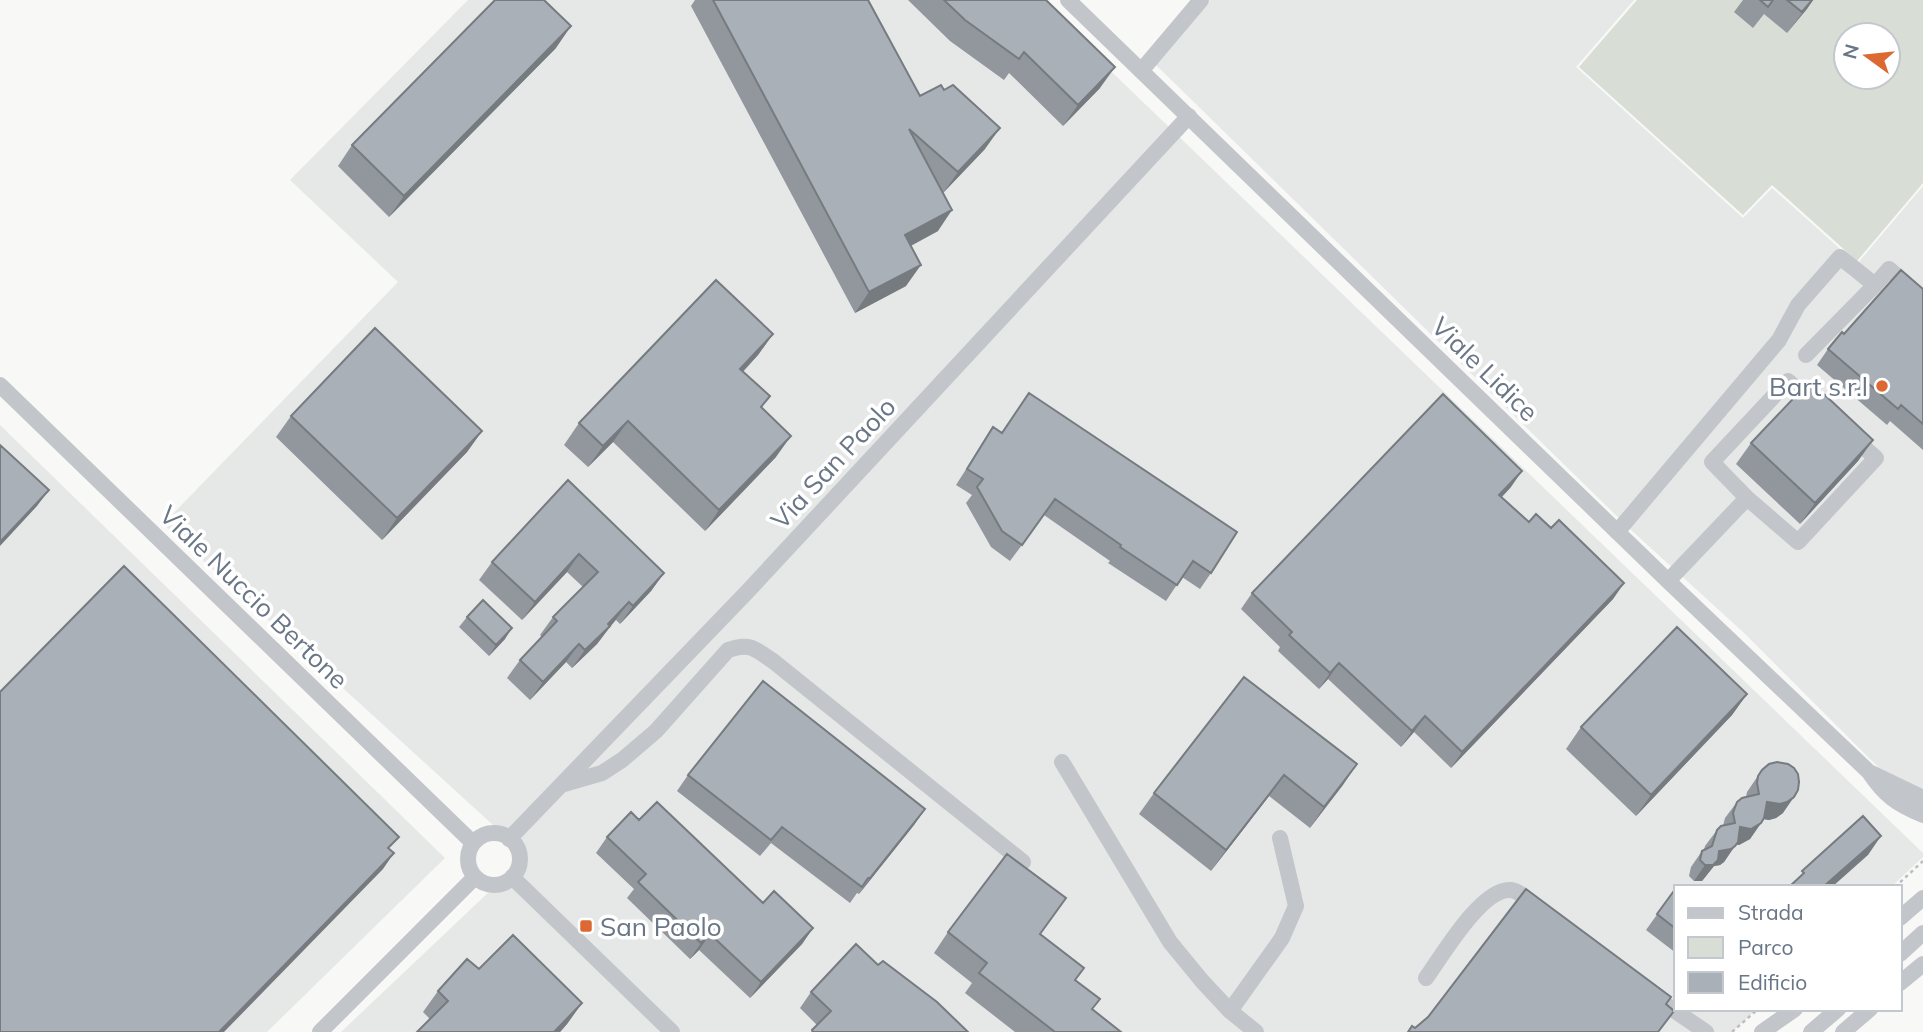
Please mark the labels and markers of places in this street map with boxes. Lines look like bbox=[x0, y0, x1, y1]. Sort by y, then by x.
place label: Bart s.r.l bbox=[1769, 370, 1868, 403]
marker: Bart s.r.l bbox=[1874, 378, 1890, 394]
place label: San Paolo bbox=[600, 910, 722, 943]
marker: San Paolo bbox=[578, 918, 594, 934]

